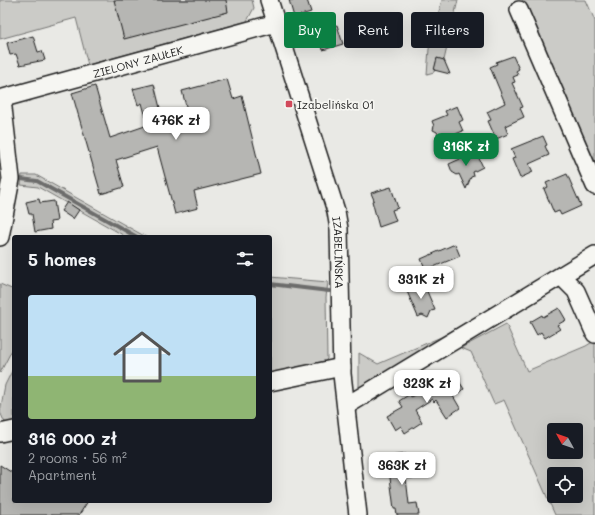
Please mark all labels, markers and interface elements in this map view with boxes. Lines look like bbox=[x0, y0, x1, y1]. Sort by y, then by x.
chip: Buy bbox=[284, 12, 336, 48]
chip: Rent bbox=[344, 12, 403, 48]
chip: Filters bbox=[411, 12, 484, 48]
street label: ZIELONY ZAUŁEK bbox=[91, 41, 185, 81]
place label: Izabelińska 01 bbox=[297, 97, 374, 112]
marker: Izabelińska 01 bbox=[284, 99, 294, 109]
pin: 476K zł bbox=[139, 107, 213, 141]
text: 476K zł bbox=[152, 111, 200, 128]
pin: 316K zł bbox=[429, 133, 503, 167]
text: 316K zł bbox=[443, 137, 489, 154]
street label: IZABELIŃSKA bbox=[330, 215, 348, 289]
text: 5 homes bbox=[28, 248, 96, 270]
icon: filters bbox=[234, 248, 256, 270]
pin: 331K zł bbox=[384, 266, 458, 300]
text: 331K zł bbox=[398, 270, 444, 287]
icon: home bbox=[106, 321, 178, 393]
pin: 323K zł bbox=[390, 370, 464, 404]
text: 323K zł bbox=[403, 374, 451, 391]
north arrow bbox=[547, 423, 583, 459]
map controls bbox=[547, 423, 583, 503]
text: 316 000 zł bbox=[28, 427, 117, 449]
text: 2 rooms · 56 m² bbox=[28, 449, 127, 466]
pin: 363K zł bbox=[365, 452, 439, 486]
text: 363K zł bbox=[378, 456, 426, 473]
text: Apartment bbox=[28, 466, 97, 483]
button: locate bbox=[547, 467, 583, 503]

